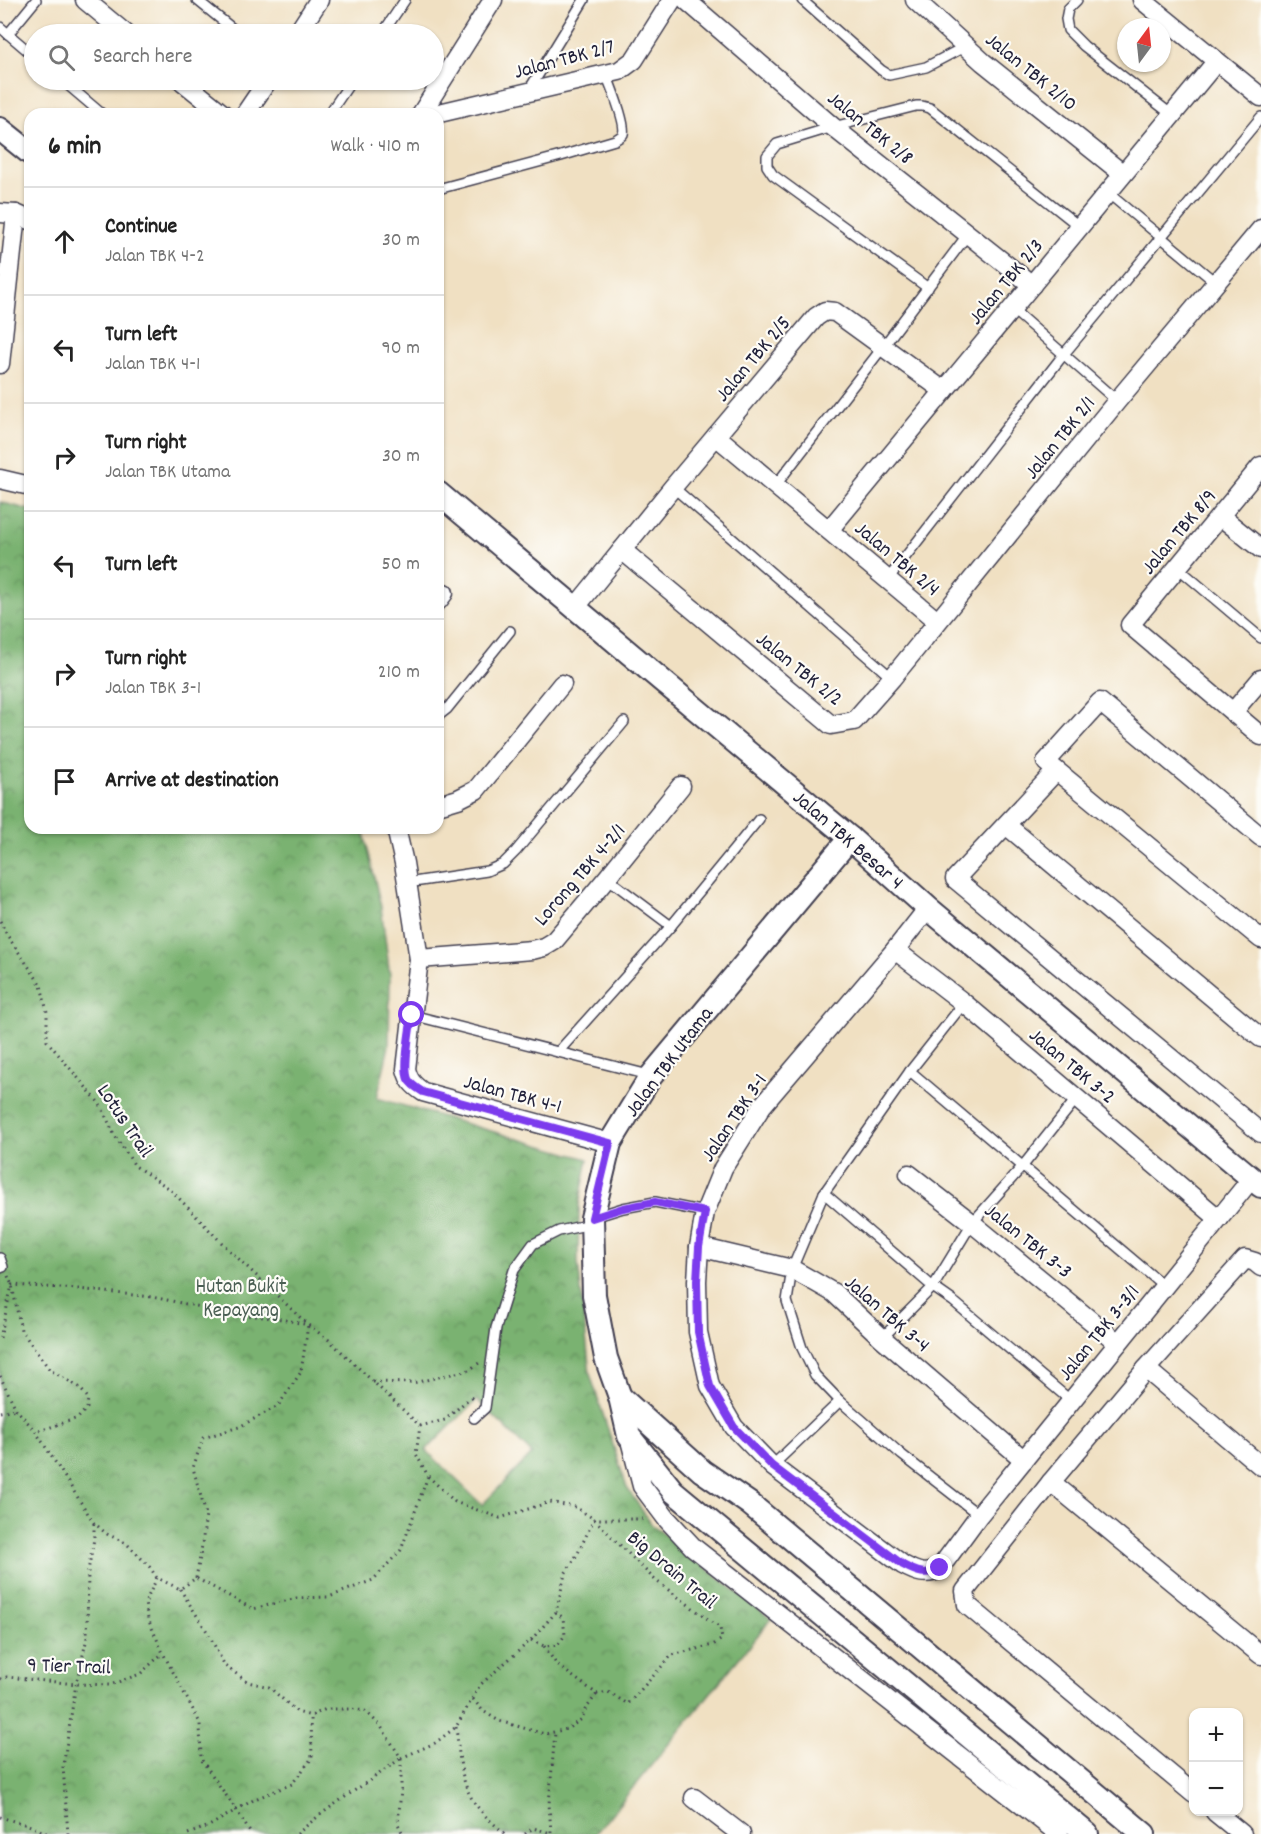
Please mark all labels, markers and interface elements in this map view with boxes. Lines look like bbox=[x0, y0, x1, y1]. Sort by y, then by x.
north arrow bbox=[1117, 18, 1171, 72]
search box bbox=[24, 24, 444, 90]
street label: Jalan TBK 2/10 bbox=[978, 27, 1083, 120]
street label: Jalan TBK 2/7 bbox=[511, 33, 618, 89]
icon: search bbox=[45, 41, 78, 74]
text: Search here bbox=[93, 42, 192, 73]
street label: Jalan TBK 2/8 bbox=[820, 85, 919, 173]
text: 6 min bbox=[48, 129, 101, 166]
text: Walk · 410 m bbox=[331, 133, 420, 161]
text: Continue bbox=[105, 212, 177, 243]
icon: ahead bbox=[48, 225, 81, 258]
text: 30 m bbox=[382, 227, 420, 255]
street label: Jalan TBK 2/3 bbox=[962, 233, 1052, 332]
text: Jalan TBK 4-2 bbox=[105, 243, 205, 271]
street label: Jalan TBK 2/5 bbox=[709, 310, 799, 410]
text: Turn left bbox=[105, 320, 177, 351]
icon: left bbox=[48, 333, 81, 366]
text: 90 m bbox=[382, 335, 420, 363]
text: Jalan TBK 4-1 bbox=[105, 351, 200, 379]
street label: Jalan TBK 2/1 bbox=[1018, 391, 1104, 487]
text: Turn right bbox=[105, 428, 187, 459]
icon: right bbox=[48, 441, 81, 474]
text: 30 m bbox=[382, 443, 420, 471]
text: Jalan TBK Utama bbox=[105, 459, 230, 487]
street label: Jalan TBK 8/9 bbox=[1135, 484, 1225, 582]
street label: Jalan TBK 2/4 bbox=[847, 516, 945, 605]
icon: left bbox=[48, 549, 81, 582]
text: Turn left bbox=[105, 550, 177, 581]
text: 50 m bbox=[382, 551, 420, 579]
street label: Jalan TBK 2/2 bbox=[748, 626, 848, 715]
text: Turn right bbox=[105, 644, 187, 675]
icon: right bbox=[48, 657, 81, 690]
text: 210 m bbox=[378, 659, 420, 687]
text: Jalan TBK 3-1 bbox=[105, 675, 201, 703]
icon: arrive bbox=[48, 765, 81, 798]
text: Arrive at destination bbox=[105, 766, 279, 797]
street label: Jalan TBK Besar 4 bbox=[785, 784, 909, 898]
street label: Lorong TBK 4-2/1 bbox=[528, 818, 634, 934]
street label: Jalan TBK Utama bbox=[619, 1000, 723, 1124]
route start bbox=[398, 1001, 424, 1027]
street label: Jalan TBK 3-2 bbox=[1021, 1022, 1121, 1113]
street label: Jalan TBK 4-1 bbox=[460, 1068, 565, 1123]
street label: Jalan TBK 3-1 bbox=[695, 1068, 776, 1169]
street label: Lotus Trail bbox=[88, 1079, 159, 1165]
street label: Jalan TBK 3-3 bbox=[977, 1197, 1078, 1287]
street label: Jalan TBK 3-4 bbox=[837, 1270, 935, 1361]
park label: Hutan Bukit Kepayang bbox=[195, 1273, 287, 1327]
street label: Jalan TBK 3-3/1 bbox=[1052, 1279, 1149, 1388]
street label: Big Drain Trail bbox=[619, 1525, 723, 1618]
route end bbox=[926, 1554, 952, 1580]
street label: 9 Tier Trail bbox=[27, 1652, 111, 1684]
map controls bbox=[1189, 1708, 1243, 1816]
button: + bbox=[1189, 1708, 1243, 1762]
button: − bbox=[1189, 1762, 1243, 1816]

